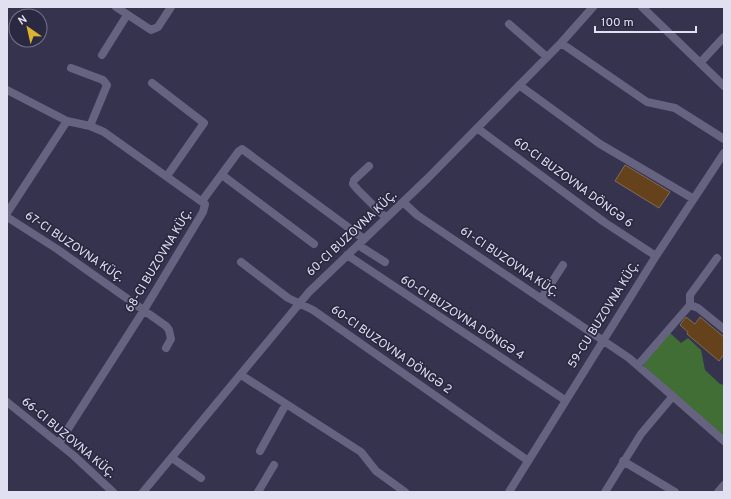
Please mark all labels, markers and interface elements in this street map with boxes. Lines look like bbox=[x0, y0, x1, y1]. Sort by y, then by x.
north arrow bbox=[8, 8, 48, 48]
scale bar bbox=[595, 8, 696, 34]
text: N bbox=[16, 13, 30, 29]
text: 100 m bbox=[601, 15, 634, 31]
street label: 60-CI BUZOVNA DÖNGƏ 6 bbox=[510, 134, 636, 232]
street label: 60-CI BUZOVNA KÜÇ. bbox=[303, 188, 401, 280]
street label: 68-CI BUZOVNA KÜÇ. bbox=[122, 206, 196, 316]
street label: 67-CI BUZOVNA KÜÇ. bbox=[21, 208, 127, 286]
street label: 61-CI BUZOVNA KÜÇ. bbox=[457, 223, 562, 301]
street label: 59-CU BUZOVNA KÜÇ. bbox=[565, 258, 644, 371]
street label: 60-CI BUZOVNA DÖNGƏ 4 bbox=[397, 272, 527, 364]
street label: 60-CI BUZOVNA DÖNGƏ 2 bbox=[327, 302, 455, 398]
street label: 66-CI BUZOVNA KÜÇ. bbox=[18, 394, 118, 482]

